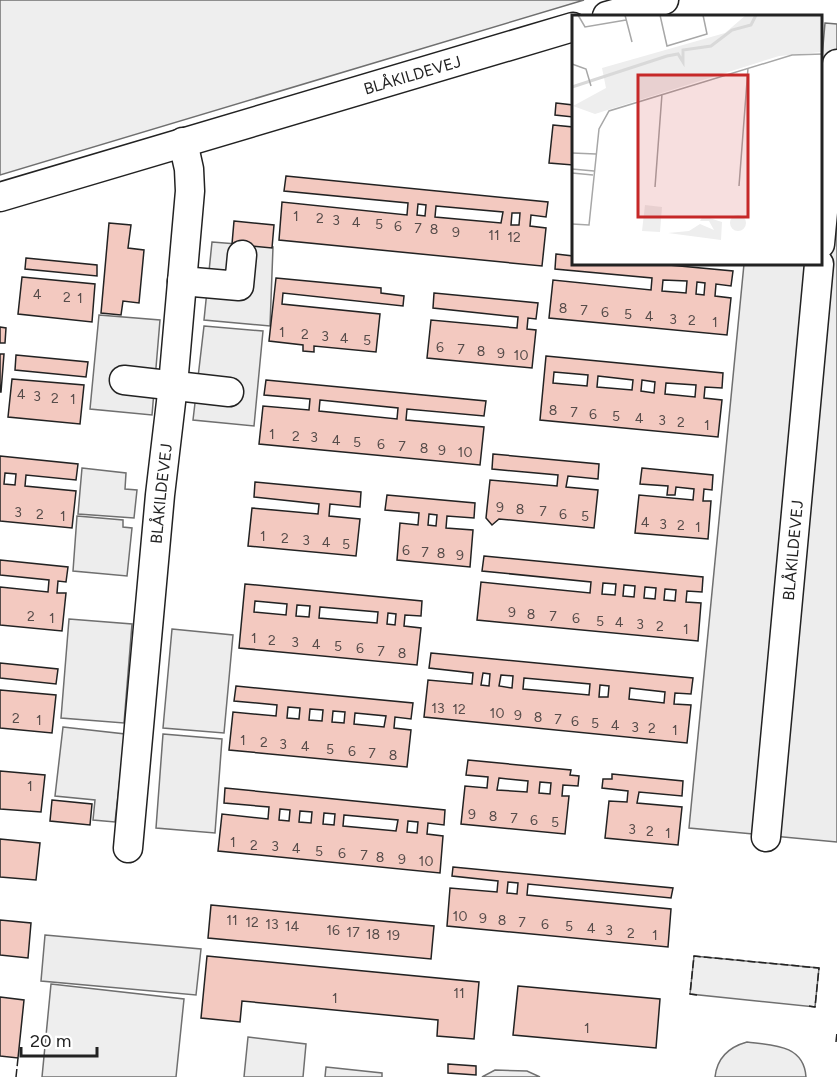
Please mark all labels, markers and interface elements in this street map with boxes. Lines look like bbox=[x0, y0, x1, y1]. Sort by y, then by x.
inset map bbox=[572, 15, 822, 266]
street label: BLÅKILDEVEJ bbox=[361, 51, 463, 98]
house number: 1 bbox=[293, 208, 299, 225]
house number: 2 bbox=[316, 210, 324, 227]
house number: 3 bbox=[332, 212, 340, 229]
house number: 4 bbox=[352, 214, 361, 231]
house number: 5 bbox=[375, 216, 383, 233]
house number: 6 bbox=[394, 218, 402, 235]
house number: 7 bbox=[414, 220, 422, 237]
house number: 8 bbox=[430, 221, 438, 238]
house number: 9 bbox=[452, 224, 460, 241]
house number: 11 bbox=[488, 227, 500, 244]
house number: 12 bbox=[507, 229, 521, 246]
house number: 4 bbox=[33, 286, 42, 303]
house number: 2 bbox=[63, 289, 71, 306]
house number: 1 bbox=[77, 290, 83, 307]
house number: 8 bbox=[559, 300, 567, 317]
house number: 7 bbox=[580, 302, 588, 319]
house number: 6 bbox=[601, 304, 609, 321]
house number: 5 bbox=[624, 306, 632, 323]
house number: 4 bbox=[645, 308, 654, 325]
house number: 3 bbox=[669, 311, 677, 328]
house number: 2 bbox=[688, 312, 696, 329]
house number: 1 bbox=[712, 314, 718, 331]
house number: 1 bbox=[279, 324, 285, 341]
house number: 2 bbox=[301, 326, 309, 343]
house number: 3 bbox=[321, 328, 329, 345]
house number: 4 bbox=[340, 330, 349, 347]
house number: 5 bbox=[363, 332, 371, 349]
house number: 6 bbox=[436, 339, 444, 356]
house number: 7 bbox=[457, 341, 465, 358]
house number: 8 bbox=[477, 343, 485, 360]
house number: 9 bbox=[497, 345, 505, 362]
house number: 10 bbox=[514, 347, 528, 364]
house number: 4 bbox=[17, 386, 26, 403]
house number: 3 bbox=[33, 388, 41, 405]
house number: 2 bbox=[51, 390, 59, 407]
house number: 1 bbox=[70, 391, 76, 408]
house number: 8 bbox=[549, 402, 557, 419]
house number: 7 bbox=[570, 404, 578, 421]
house number: 6 bbox=[589, 406, 597, 423]
house number: 5 bbox=[612, 408, 620, 425]
house number: 4 bbox=[635, 410, 644, 427]
house number: 3 bbox=[658, 412, 666, 429]
house number: 2 bbox=[677, 414, 685, 431]
house number: 1 bbox=[704, 417, 710, 434]
house number: 1 bbox=[269, 426, 275, 443]
house number: 2 bbox=[292, 428, 300, 445]
house number: 3 bbox=[310, 429, 318, 446]
house number: 4 bbox=[332, 432, 341, 449]
house number: 5 bbox=[353, 434, 361, 451]
house number: 6 bbox=[377, 436, 385, 453]
house number: 7 bbox=[398, 438, 406, 455]
house number: 8 bbox=[420, 440, 428, 457]
street label: BLÅKILDEVEJ bbox=[146, 442, 176, 544]
house number: 9 bbox=[438, 442, 446, 459]
house number: 10 bbox=[458, 444, 472, 461]
house number: 9 bbox=[496, 499, 504, 516]
street label: BLÅKILDEVEJ bbox=[778, 499, 807, 601]
house number: 8 bbox=[516, 501, 524, 518]
house number: 7 bbox=[539, 503, 547, 520]
house number: 3 bbox=[14, 504, 22, 521]
house number: 2 bbox=[36, 506, 44, 523]
house number: 6 bbox=[559, 506, 567, 523]
house number: 1 bbox=[60, 508, 66, 525]
house number: 5 bbox=[581, 508, 589, 525]
house number: 4 bbox=[641, 514, 650, 531]
house number: 3 bbox=[659, 516, 667, 533]
house number: 2 bbox=[677, 517, 685, 534]
house number: 1 bbox=[695, 519, 701, 536]
house number: 1 bbox=[260, 528, 266, 545]
house number: 2 bbox=[281, 530, 289, 547]
house number: 3 bbox=[302, 532, 310, 549]
house number: 4 bbox=[322, 534, 331, 551]
house number: 5 bbox=[342, 536, 350, 553]
house number: 6 bbox=[402, 542, 410, 559]
house number: 7 bbox=[421, 544, 429, 561]
house number: 8 bbox=[437, 545, 445, 562]
house number: 9 bbox=[456, 547, 464, 564]
house number: 9 bbox=[508, 604, 516, 621]
house number: 8 bbox=[527, 606, 535, 623]
house number: 2 bbox=[27, 608, 35, 625]
house number: 7 bbox=[549, 608, 557, 625]
house number: 1 bbox=[49, 610, 55, 627]
house number: 6 bbox=[572, 610, 580, 627]
house number: 5 bbox=[596, 613, 604, 630]
house number: 4 bbox=[615, 614, 624, 631]
house number: 3 bbox=[636, 616, 644, 633]
house number: 2 bbox=[656, 618, 664, 635]
house number: 1 bbox=[683, 621, 689, 638]
house number: 1 bbox=[251, 630, 257, 647]
house number: 2 bbox=[268, 632, 276, 649]
house number: 3 bbox=[291, 634, 299, 651]
house number: 4 bbox=[312, 636, 321, 653]
house number: 5 bbox=[334, 638, 342, 655]
house number: 6 bbox=[356, 640, 364, 657]
house number: 7 bbox=[377, 643, 385, 660]
house number: 8 bbox=[398, 645, 406, 662]
house number: 13 bbox=[431, 700, 445, 717]
house number: 12 bbox=[452, 701, 466, 718]
house number: 10 bbox=[490, 705, 504, 722]
house number: 9 bbox=[514, 707, 522, 724]
house number: 8 bbox=[534, 709, 542, 726]
house number: 2 bbox=[12, 710, 20, 727]
house number: 7 bbox=[554, 711, 562, 728]
house number: 1 bbox=[36, 712, 42, 729]
house number: 6 bbox=[571, 713, 579, 730]
house number: 5 bbox=[591, 715, 599, 732]
house number: 4 bbox=[611, 717, 620, 734]
house number: 3 bbox=[631, 719, 639, 736]
house number: 2 bbox=[648, 720, 656, 737]
house number: 1 bbox=[672, 722, 678, 739]
house number: 1 bbox=[240, 732, 246, 749]
house number: 2 bbox=[260, 734, 268, 751]
house number: 3 bbox=[279, 736, 287, 753]
house number: 4 bbox=[301, 738, 310, 755]
house number: 5 bbox=[326, 741, 334, 758]
house number: 6 bbox=[348, 743, 356, 760]
house number: 7 bbox=[368, 745, 376, 762]
house number: 8 bbox=[389, 747, 397, 764]
house number: 1 bbox=[27, 778, 33, 795]
house number: 9 bbox=[468, 806, 476, 823]
house number: 8 bbox=[489, 808, 497, 825]
house number: 7 bbox=[510, 810, 518, 827]
house number: 6 bbox=[530, 812, 538, 829]
house number: 5 bbox=[551, 814, 559, 831]
house number: 3 bbox=[628, 821, 636, 838]
house number: 2 bbox=[646, 823, 654, 840]
house number: 1 bbox=[665, 825, 671, 842]
house number: 1 bbox=[230, 834, 236, 851]
house number: 2 bbox=[250, 837, 258, 854]
house number: 3 bbox=[271, 838, 279, 855]
house number: 4 bbox=[292, 840, 301, 857]
house number: 5 bbox=[315, 843, 323, 860]
house number: 6 bbox=[338, 845, 346, 862]
house number: 7 bbox=[360, 847, 368, 864]
house number: 8 bbox=[376, 849, 384, 866]
house number: 9 bbox=[398, 851, 406, 868]
house number: 10 bbox=[419, 853, 433, 870]
house number: 10 bbox=[453, 908, 467, 925]
house number: 9 bbox=[479, 910, 487, 927]
house number: 11 bbox=[226, 912, 238, 929]
house number: 8 bbox=[498, 912, 506, 929]
house number: 12 bbox=[245, 914, 259, 931]
house number: 7 bbox=[518, 914, 526, 931]
house number: 13 bbox=[265, 916, 279, 933]
house number: 6 bbox=[541, 916, 549, 933]
house number: 14 bbox=[285, 918, 300, 935]
house number: 5 bbox=[565, 918, 573, 935]
house number: 4 bbox=[587, 920, 596, 937]
house number: 16 bbox=[326, 922, 340, 939]
house number: 3 bbox=[605, 922, 613, 939]
house number: 17 bbox=[346, 924, 360, 941]
house number: 2 bbox=[627, 925, 635, 942]
house number: 18 bbox=[366, 926, 380, 943]
house number: 19 bbox=[386, 927, 400, 944]
house number: 1 bbox=[652, 927, 658, 944]
house number: 11 bbox=[453, 985, 465, 1002]
house number: 1 bbox=[332, 990, 338, 1007]
scale bar bbox=[21, 1020, 98, 1058]
house number: 1 bbox=[584, 1020, 590, 1037]
text: 20 m bbox=[30, 1030, 71, 1052]

